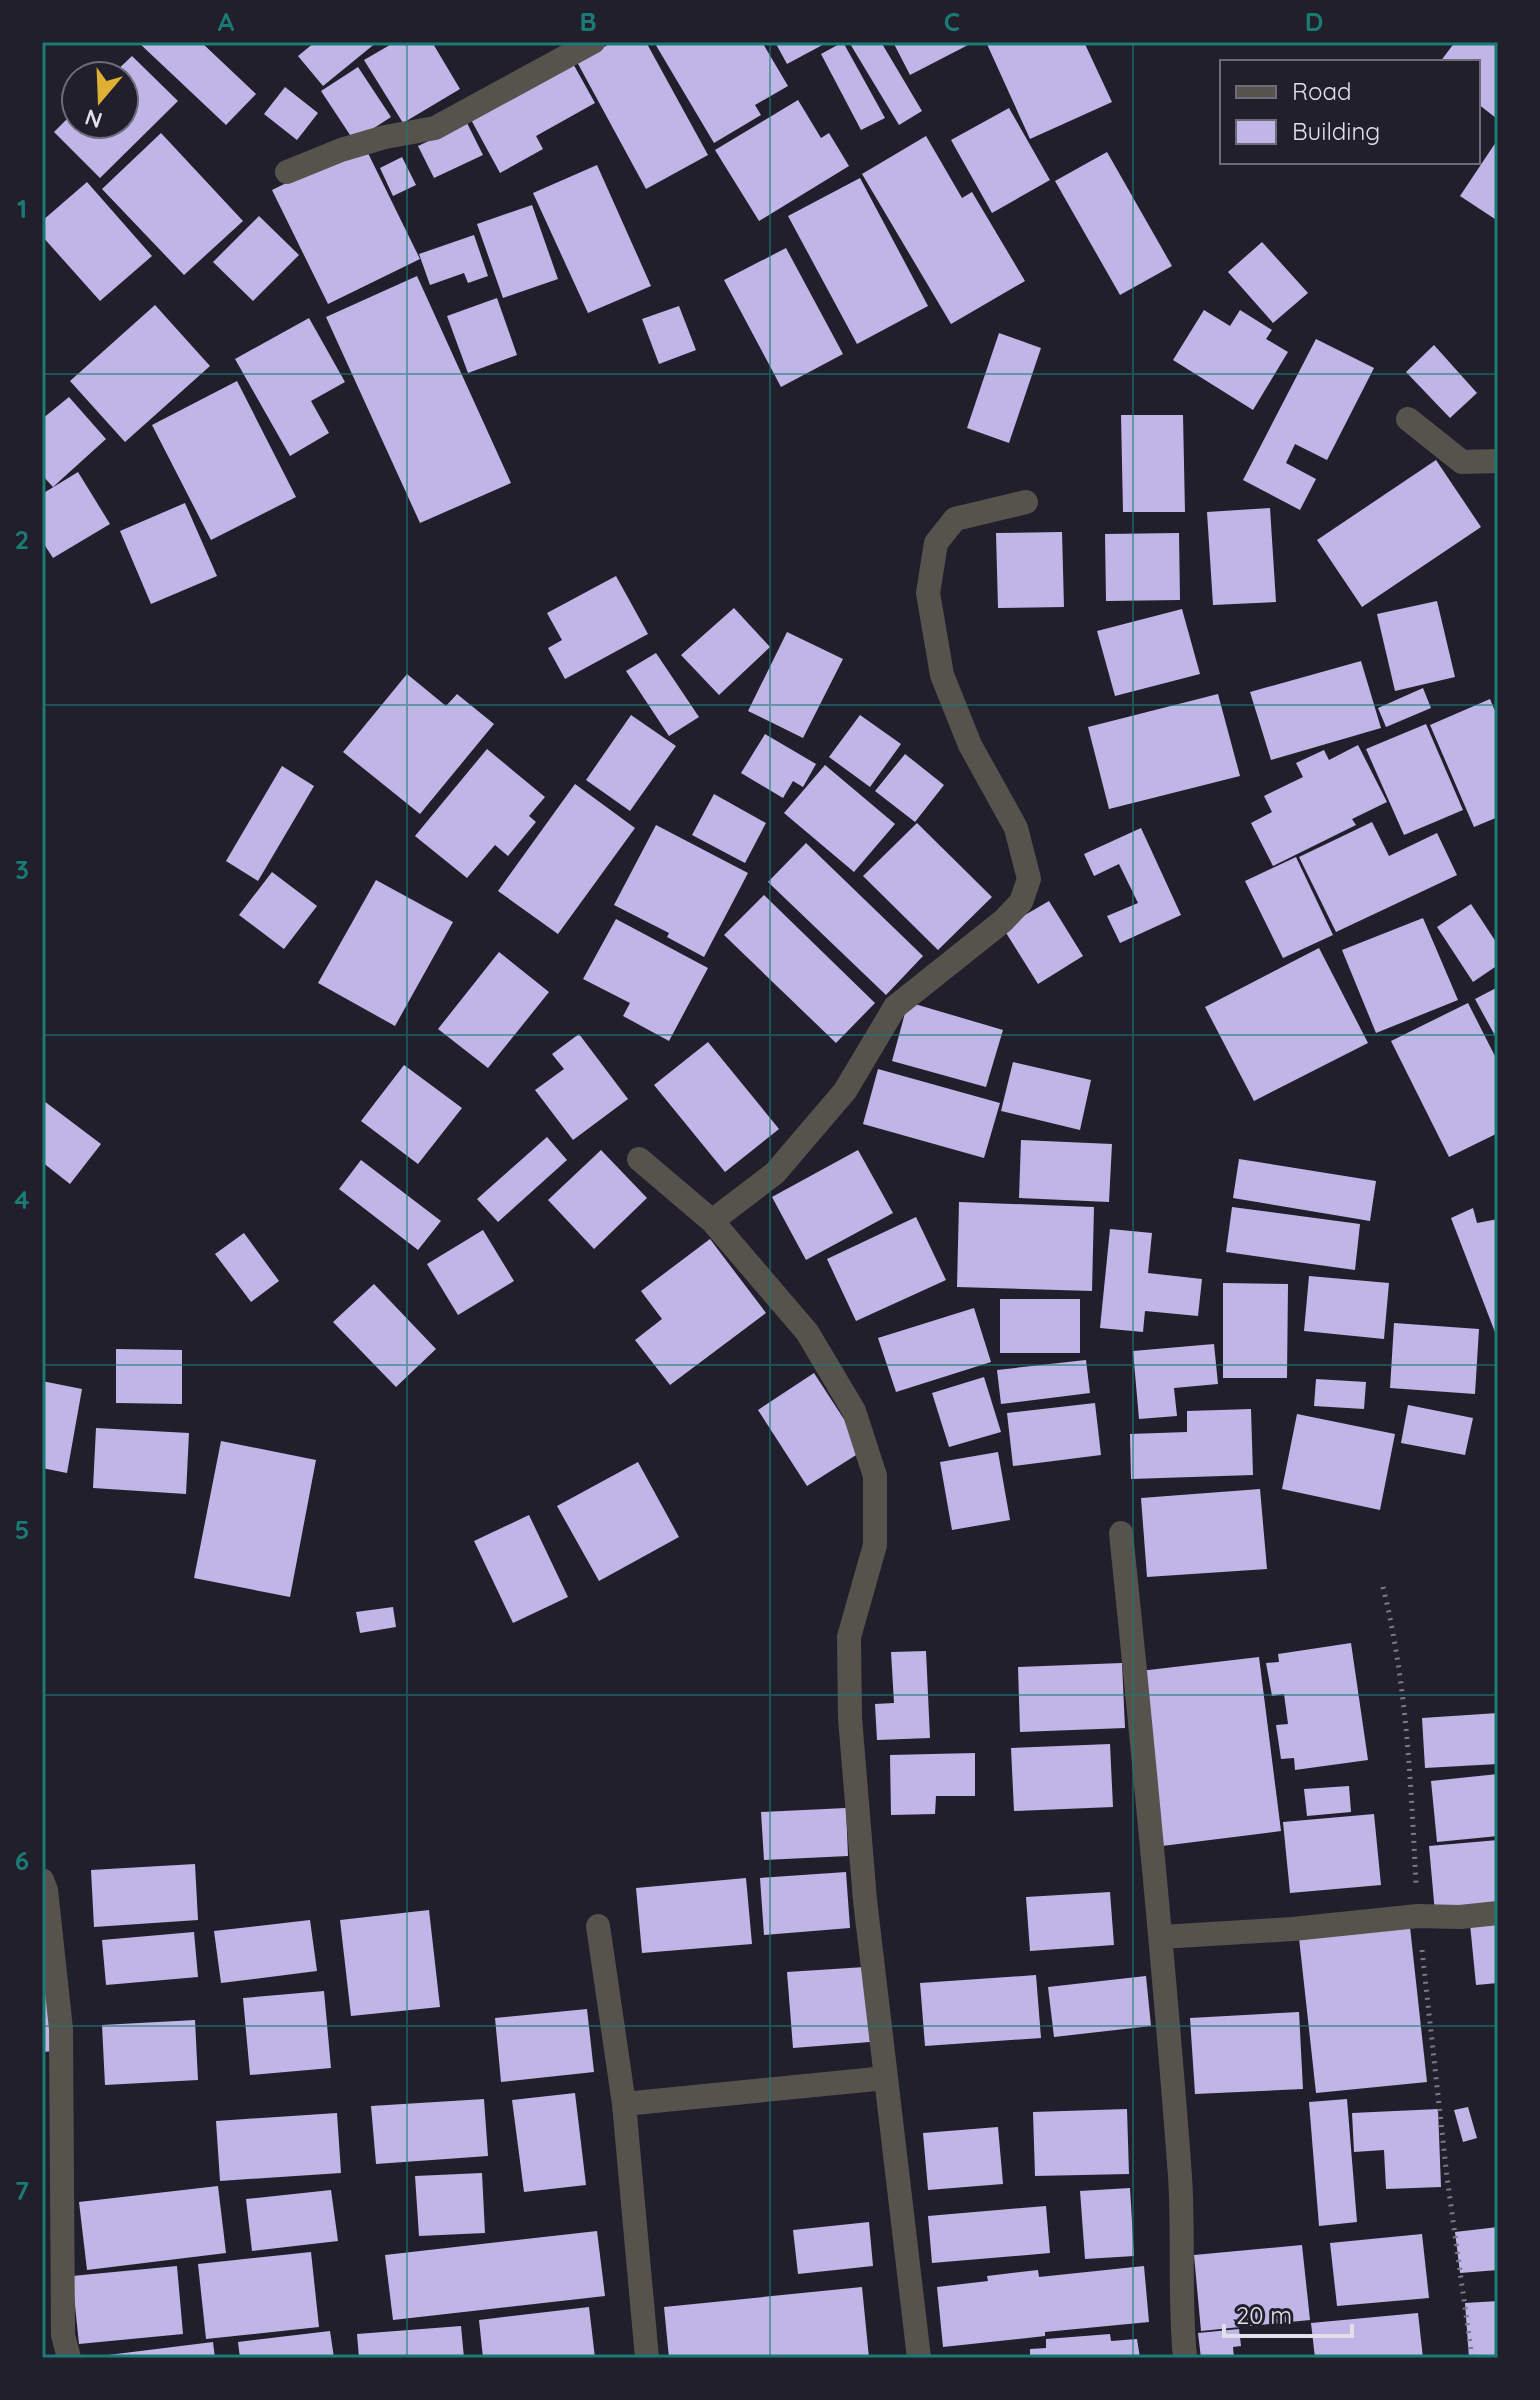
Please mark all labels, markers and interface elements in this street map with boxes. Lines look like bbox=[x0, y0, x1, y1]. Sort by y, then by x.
text: A bbox=[218, 5, 235, 38]
text: B bbox=[579, 5, 597, 38]
text: C bbox=[944, 5, 960, 38]
text: D bbox=[1305, 5, 1323, 38]
north arrow bbox=[60, 60, 140, 140]
legend bbox=[1220, 60, 1480, 164]
text: Road bbox=[1292, 76, 1352, 106]
text: N bbox=[81, 103, 106, 135]
text: Building bbox=[1292, 116, 1380, 146]
text: 1 bbox=[17, 192, 27, 225]
text: 2 bbox=[15, 523, 29, 556]
text: 3 bbox=[15, 853, 29, 886]
text: 4 bbox=[14, 1183, 30, 1216]
text: 5 bbox=[15, 1513, 29, 1546]
text: 6 bbox=[15, 1844, 29, 1877]
text: 7 bbox=[15, 2174, 29, 2207]
scale bar bbox=[1224, 2288, 1352, 2338]
text: 20 m bbox=[1236, 2300, 1292, 2330]

